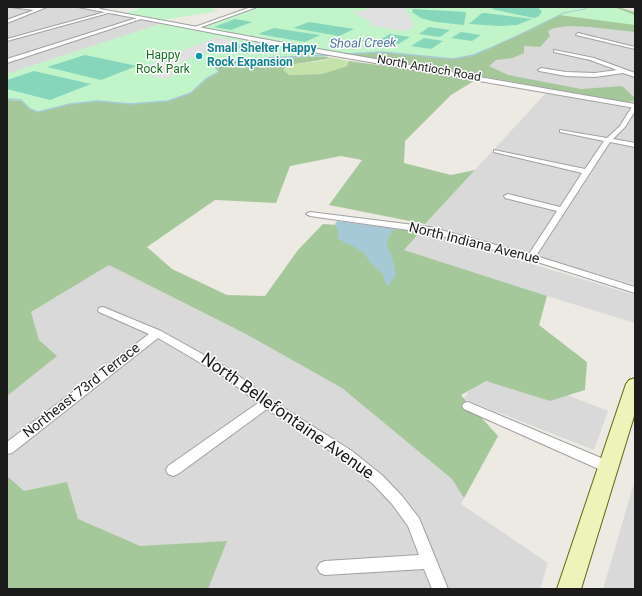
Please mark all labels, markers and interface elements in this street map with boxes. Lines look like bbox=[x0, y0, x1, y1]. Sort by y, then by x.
water label: Shoal Creek bbox=[329, 36, 397, 52]
place label: Small Shelter Happy Rock Expansion bbox=[207, 42, 317, 70]
park label: Happy Rock Park bbox=[136, 49, 190, 77]
marker: Small Shelter Happy Rock Expansion bbox=[194, 51, 204, 61]
street label: North Antioch Road bbox=[376, 53, 482, 85]
street label: North Indiana Avenue bbox=[407, 220, 541, 268]
street label: Northeast 73rd Terrace bbox=[20, 340, 144, 442]
street label: North Bellefontaine Avenue bbox=[197, 350, 377, 484]

